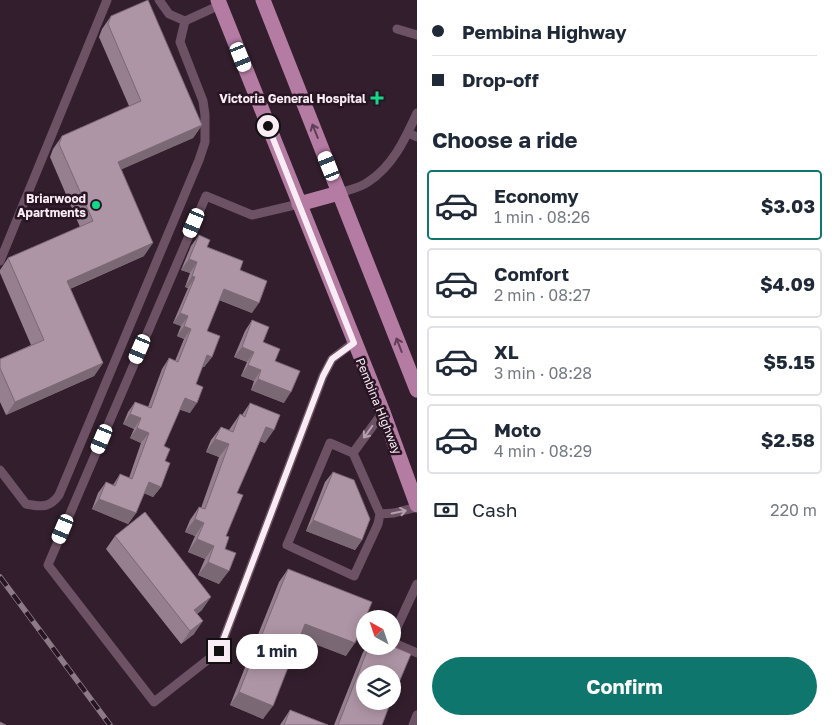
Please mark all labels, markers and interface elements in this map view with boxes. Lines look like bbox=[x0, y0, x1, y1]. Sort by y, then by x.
text: Pembina Highway bbox=[462, 20, 627, 43]
car bbox=[228, 40, 253, 74]
text: Drop-off bbox=[462, 68, 539, 91]
place label: Victoria General Hospital bbox=[219, 91, 366, 106]
marker: Victoria General Hospital bbox=[370, 91, 384, 105]
route start bbox=[257, 115, 279, 137]
one-way arrow bbox=[310, 124, 319, 139]
text: Choose a ride bbox=[432, 126, 578, 153]
car bbox=[316, 149, 341, 183]
icon: car bbox=[434, 183, 479, 228]
text: Economy bbox=[494, 184, 579, 207]
place label: Briarwood Apartments bbox=[17, 191, 86, 220]
text: $3.03 bbox=[761, 194, 815, 217]
marker: Briarwood Apartments bbox=[90, 199, 102, 211]
car bbox=[181, 206, 206, 240]
text: 1 min · 08:26 bbox=[494, 207, 590, 227]
icon: car bbox=[434, 261, 479, 306]
text: Comfort bbox=[494, 262, 569, 285]
text: $4.09 bbox=[760, 272, 815, 295]
text: 2 min · 08:27 bbox=[494, 285, 591, 305]
car bbox=[127, 332, 152, 366]
one-way arrow bbox=[394, 338, 403, 353]
icon: car bbox=[434, 339, 479, 384]
text: XL bbox=[494, 340, 519, 363]
text: $5.15 bbox=[763, 350, 815, 373]
street label: Pembina Highway bbox=[353, 356, 405, 457]
text: 3 min · 08:28 bbox=[494, 363, 592, 383]
icon: car bbox=[434, 417, 479, 462]
text: Moto bbox=[494, 418, 541, 441]
car bbox=[89, 422, 114, 456]
one-way arrow bbox=[362, 425, 373, 438]
text: $2.58 bbox=[761, 428, 815, 451]
text: 4 min · 08:29 bbox=[494, 441, 592, 461]
icon: cash bbox=[432, 496, 460, 524]
text: Cash bbox=[472, 498, 517, 521]
text: 220 m bbox=[770, 500, 817, 520]
one-way arrow bbox=[390, 507, 406, 516]
car bbox=[50, 512, 75, 546]
north arrow bbox=[356, 610, 401, 655]
map controls bbox=[356, 610, 401, 710]
callout: 1 min bbox=[236, 634, 319, 668]
route end bbox=[208, 640, 230, 662]
text: 1 min bbox=[257, 641, 297, 661]
button: Confirm bbox=[432, 657, 817, 715]
button: layers bbox=[356, 665, 401, 710]

